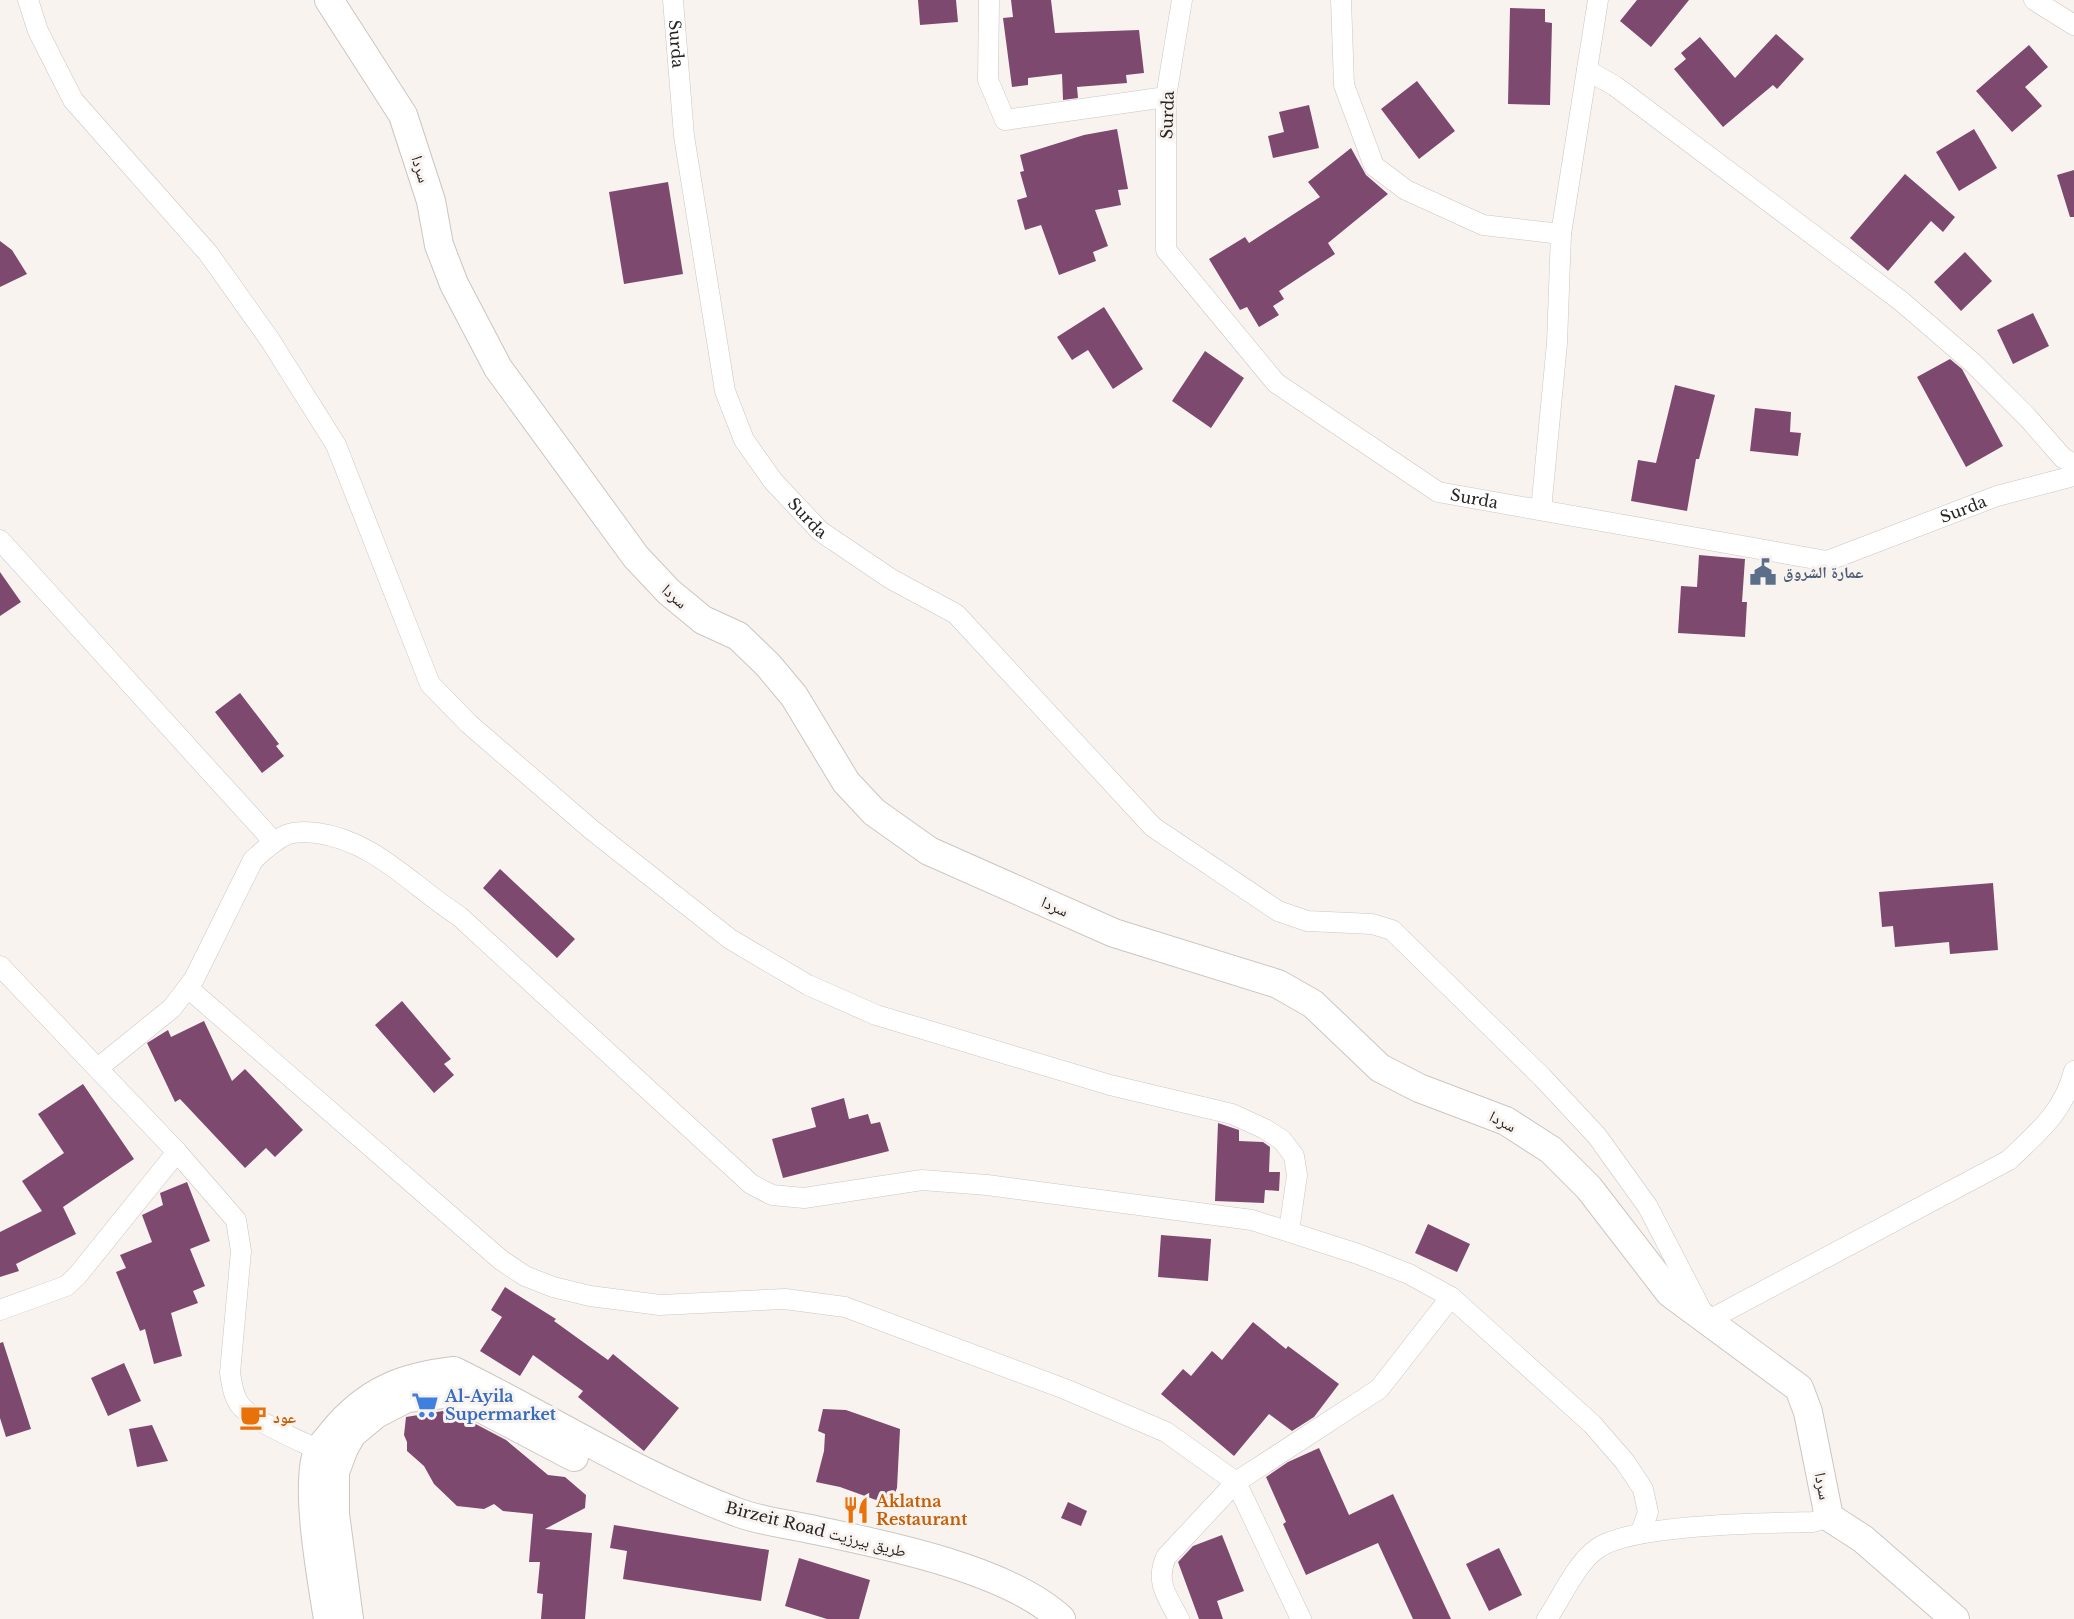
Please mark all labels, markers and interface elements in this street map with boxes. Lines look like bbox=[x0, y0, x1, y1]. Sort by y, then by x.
street label: Surda bbox=[665, 19, 688, 69]
street label: Surda bbox=[1156, 90, 1178, 139]
street label: سردا bbox=[407, 153, 435, 185]
street label: Surda bbox=[1449, 484, 1500, 513]
street label: Surda bbox=[1937, 491, 1989, 527]
street label: Surda bbox=[784, 493, 831, 543]
public building icon: عمارة الشروق bbox=[1748, 557, 1778, 587]
place label: عمارة الشروق bbox=[1783, 562, 1863, 582]
street label: سردا bbox=[658, 579, 692, 613]
street label: سردا bbox=[1038, 891, 1072, 921]
street label: سردا bbox=[1486, 1106, 1520, 1136]
place label: Al-Ayila Supermarket bbox=[444, 1386, 557, 1424]
supermarket icon: Al-Ayila Supermarket bbox=[410, 1390, 440, 1420]
cafe icon: عود bbox=[238, 1402, 268, 1432]
place label: عود bbox=[273, 1407, 296, 1427]
street label: سردا bbox=[1811, 1471, 1835, 1501]
place label: Aklatna Restaurant bbox=[875, 1491, 968, 1529]
restaurant icon: Aklatna Restaurant bbox=[841, 1495, 871, 1525]
street label: Birzeit Road طريق بيرزيت bbox=[723, 1497, 908, 1562]

